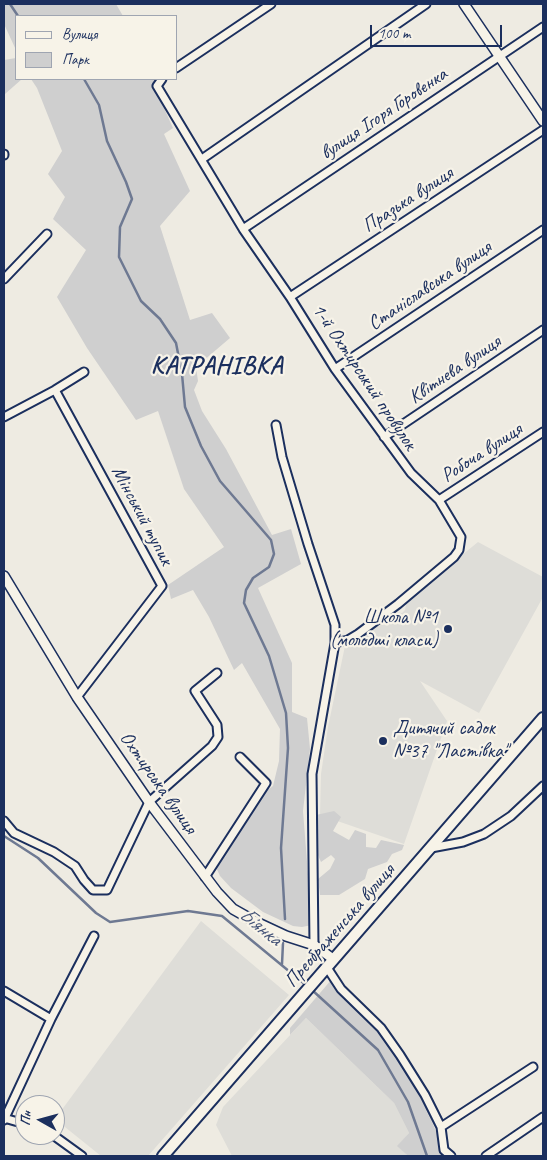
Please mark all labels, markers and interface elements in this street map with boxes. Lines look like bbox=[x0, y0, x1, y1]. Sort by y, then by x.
legend bbox=[15, 15, 178, 80]
scale bar bbox=[372, 15, 504, 47]
text: 100 m bbox=[378, 24, 410, 43]
text: Вулиця bbox=[62, 25, 98, 44]
text: Парк bbox=[62, 50, 89, 69]
street label: вулиця Ігоря Горовенка bbox=[316, 63, 452, 165]
street label: Празька вулиця bbox=[358, 162, 458, 238]
street label: Станіславська вулиця bbox=[364, 236, 496, 336]
street label: 1-й Охтирський провулок bbox=[306, 299, 422, 455]
street label: Квітнева вулиця bbox=[404, 330, 506, 410]
district label: КАТРАНІВКА bbox=[147, 351, 287, 381]
street label: Робоча вулиця bbox=[437, 418, 527, 488]
street label: Мінський тупик bbox=[106, 462, 178, 570]
place label: Школа №1 (молодші класи) bbox=[330, 606, 438, 653]
marker: Школа №1 (молодші класи) bbox=[442, 623, 454, 635]
place label: Дитячий садок №37 "Ластівка" bbox=[393, 717, 508, 764]
street label: Охтирська вулиця bbox=[114, 727, 202, 839]
marker: Дитячий садок №37 "Ластівка" bbox=[377, 735, 389, 747]
street label: Преображенська вулиця bbox=[280, 859, 400, 993]
water label: Біянка bbox=[234, 902, 286, 952]
north arrow bbox=[15, 1095, 65, 1145]
text: Пн bbox=[16, 1110, 35, 1127]

